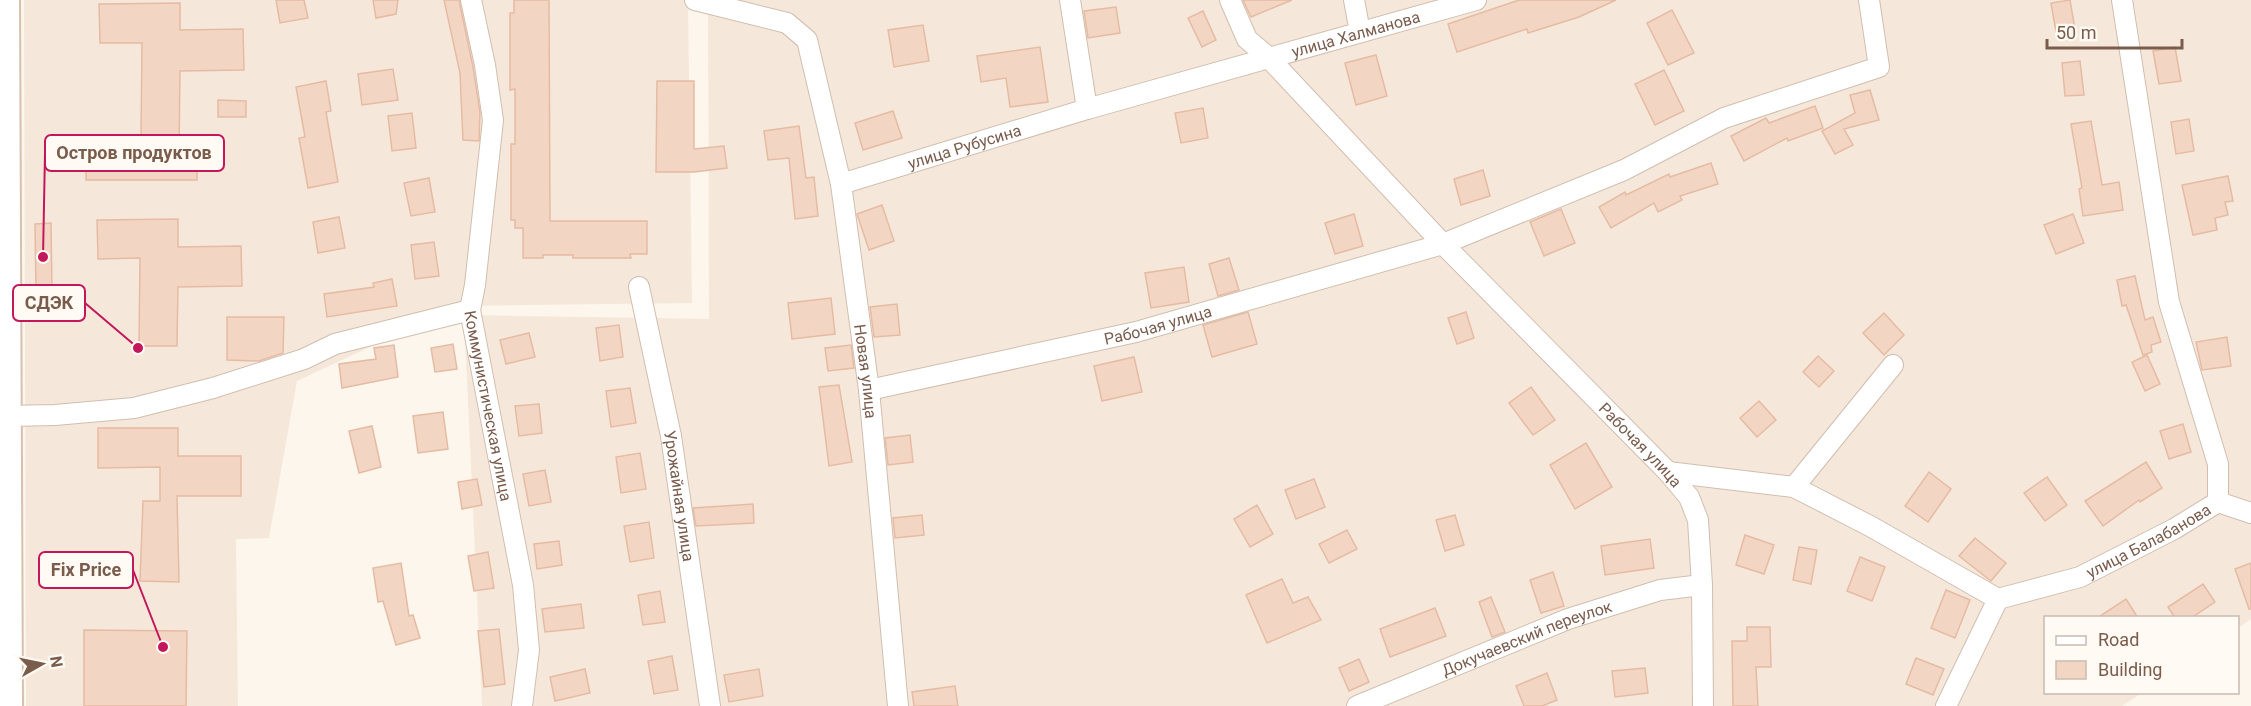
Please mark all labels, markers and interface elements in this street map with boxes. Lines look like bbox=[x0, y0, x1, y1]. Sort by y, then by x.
street label: улица Халманова bbox=[1289, 7, 1422, 61]
scale bar bbox=[2047, 12, 2182, 50]
text: 50 m bbox=[2056, 22, 2096, 43]
street label: улица Рубусина bbox=[906, 121, 1024, 173]
callout: Остров продуктов bbox=[45, 135, 224, 171]
text: Остров продуктов bbox=[56, 142, 212, 163]
callout: СДЭК bbox=[13, 285, 85, 321]
text: СДЭК bbox=[25, 292, 74, 313]
street label: Рабочая улица bbox=[1102, 302, 1214, 349]
street label: Коммунистическая улица bbox=[460, 309, 516, 503]
street label: Новая улица bbox=[850, 323, 881, 419]
street label: Рабочая улица bbox=[1595, 399, 1686, 491]
street label: Урожайная улица bbox=[660, 429, 698, 563]
street label: улица Балабанова bbox=[2083, 500, 2214, 582]
callout: Fix Price bbox=[39, 552, 133, 588]
text: Fix Price bbox=[51, 559, 121, 580]
street label: Докучаевский переулок bbox=[1439, 597, 1615, 680]
legend bbox=[2044, 616, 2239, 694]
text: Road bbox=[2098, 629, 2139, 650]
north arrow bbox=[12, 634, 72, 694]
text: N bbox=[46, 655, 67, 669]
text: Building bbox=[2098, 659, 2162, 680]

